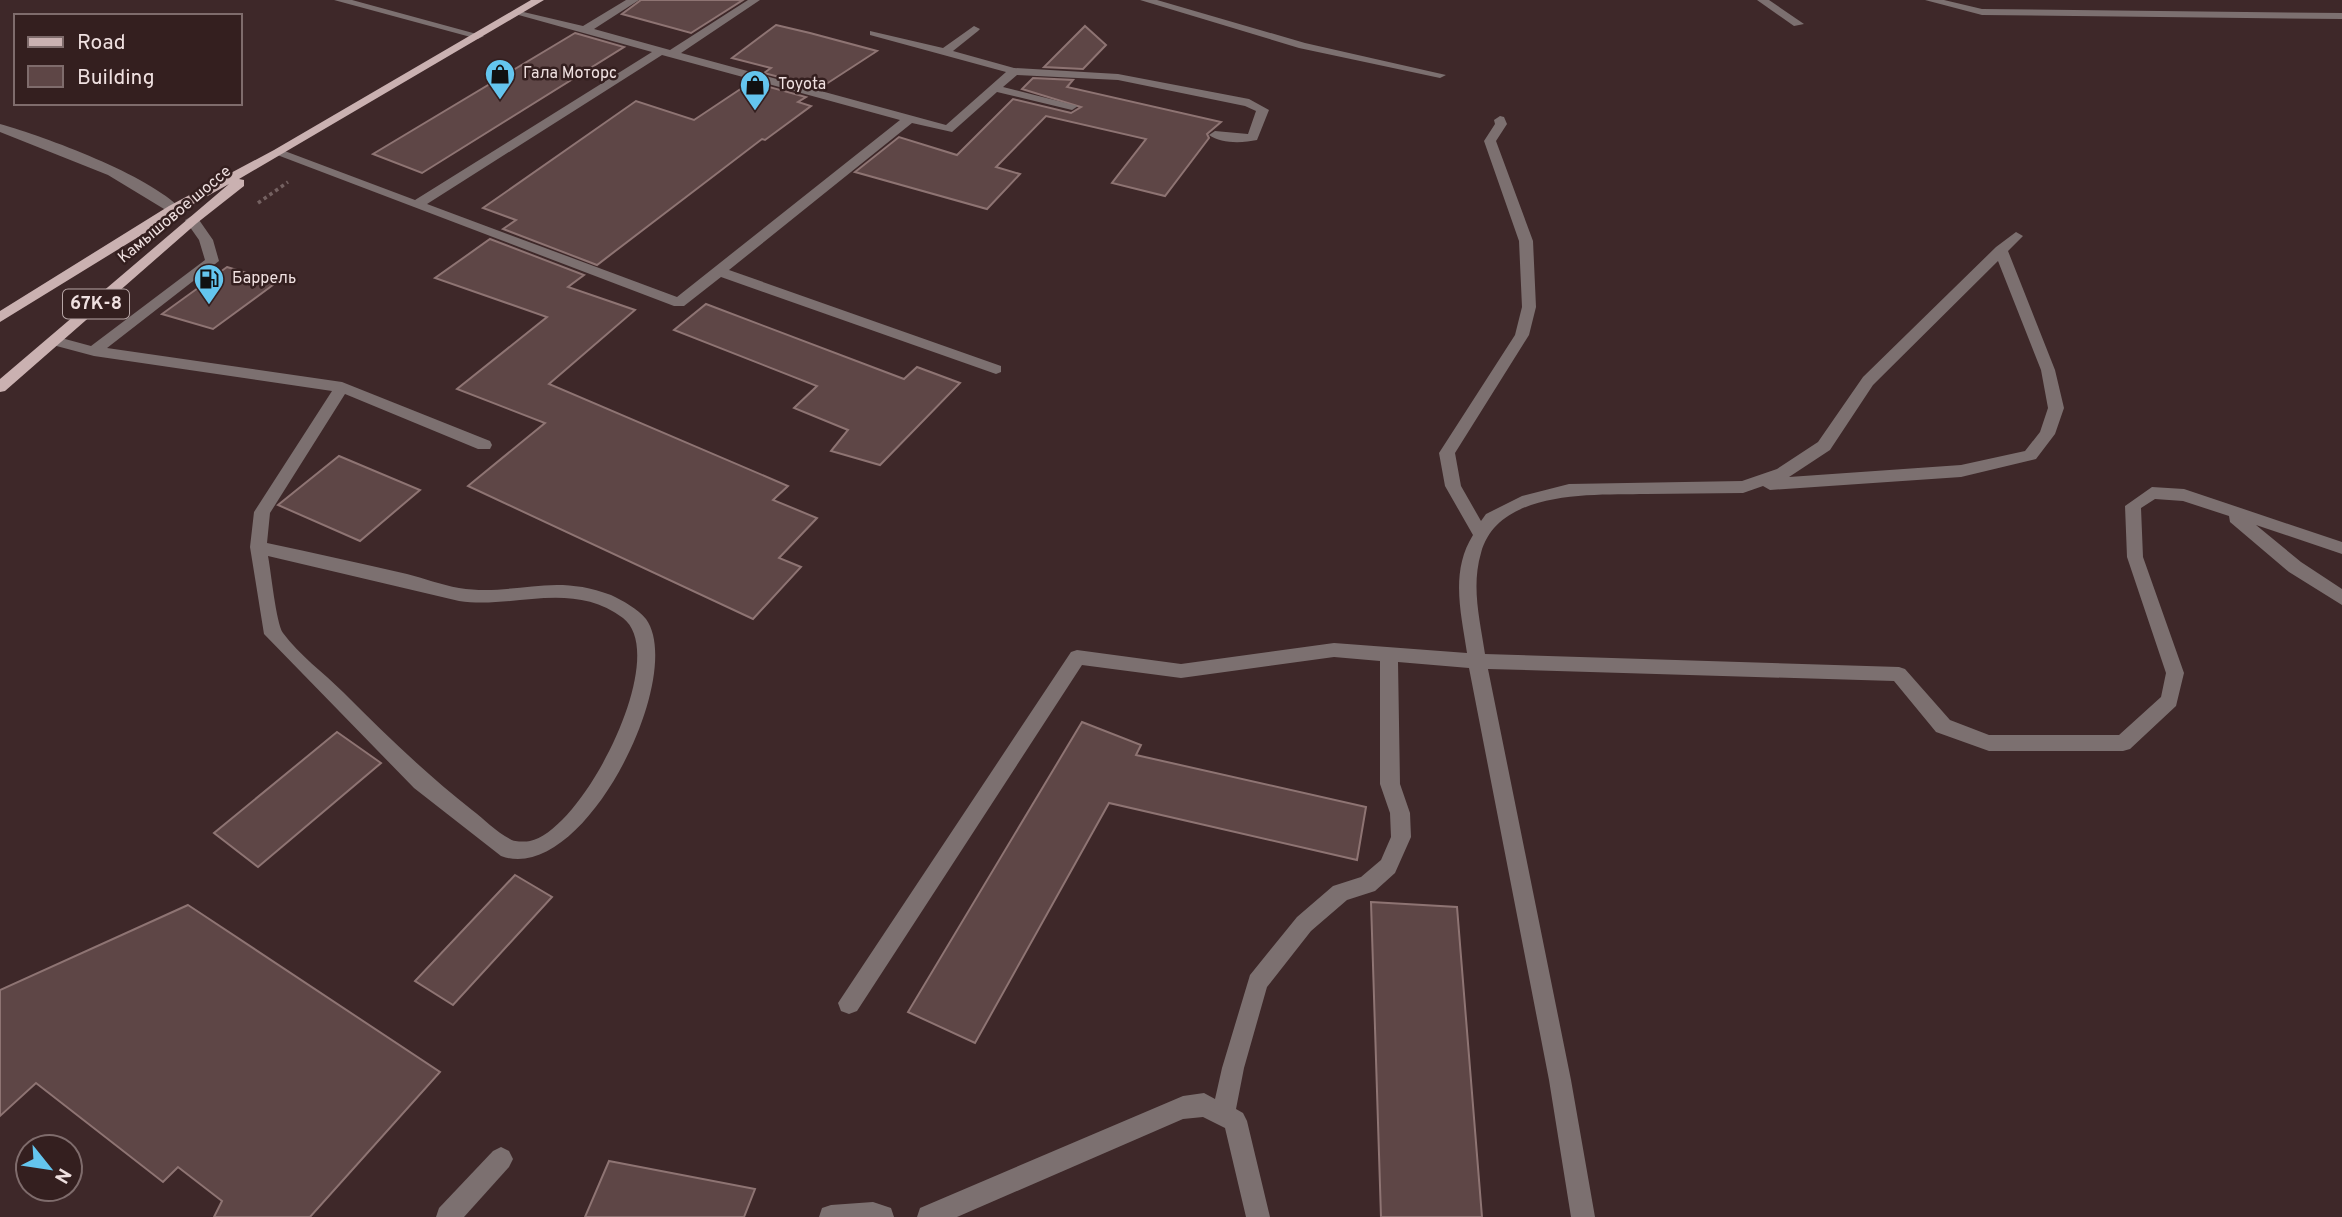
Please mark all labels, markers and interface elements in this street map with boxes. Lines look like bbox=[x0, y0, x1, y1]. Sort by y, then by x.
legend bbox=[14, 14, 242, 105]
text: Road bbox=[77, 30, 126, 57]
shop icon: Гала Моторс bbox=[483, 57, 517, 101]
place label: Гала Моторс bbox=[523, 64, 617, 84]
text: Building bbox=[77, 65, 155, 92]
shop icon: Toyota bbox=[738, 68, 772, 112]
place label: Toyota bbox=[778, 75, 826, 95]
street label: Камышовое шоссе bbox=[114, 162, 236, 268]
fuel station icon: Баррель bbox=[192, 262, 226, 306]
place label: Баррель bbox=[232, 269, 296, 289]
road number: 67К-8 bbox=[63, 290, 129, 318]
north arrow bbox=[14, 1133, 84, 1203]
text: N bbox=[48, 1164, 76, 1187]

